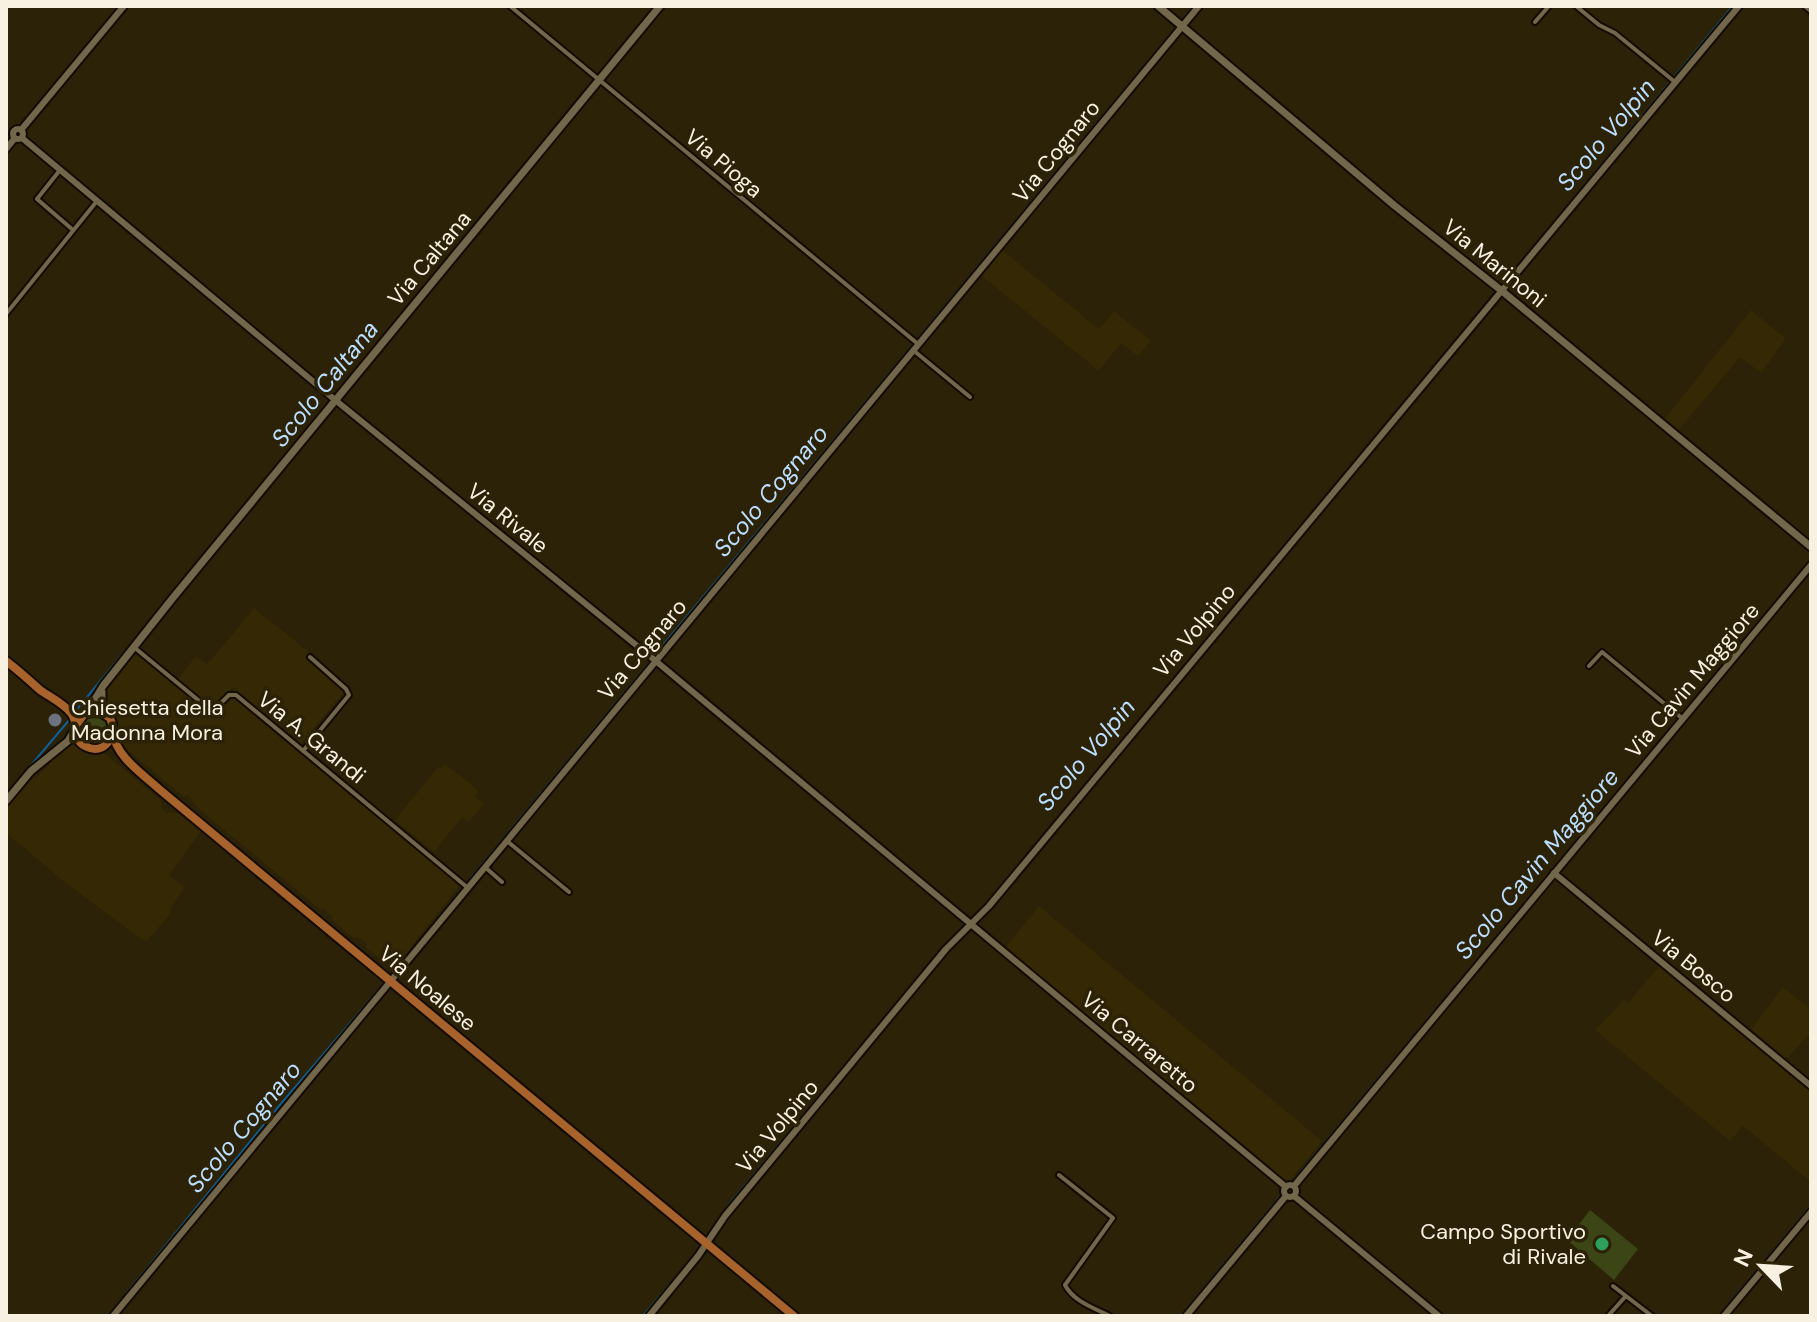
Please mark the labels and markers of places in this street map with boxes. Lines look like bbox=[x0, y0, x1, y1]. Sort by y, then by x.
place label: Chiesetta della Madonna Mora bbox=[71, 693, 224, 747]
marker: Chiesetta della Madonna Mora bbox=[46, 711, 64, 729]
place label: Campo Sportivo di Rivale bbox=[1420, 1217, 1586, 1271]
marker: Campo Sportivo di Rivale bbox=[1593, 1235, 1611, 1253]

